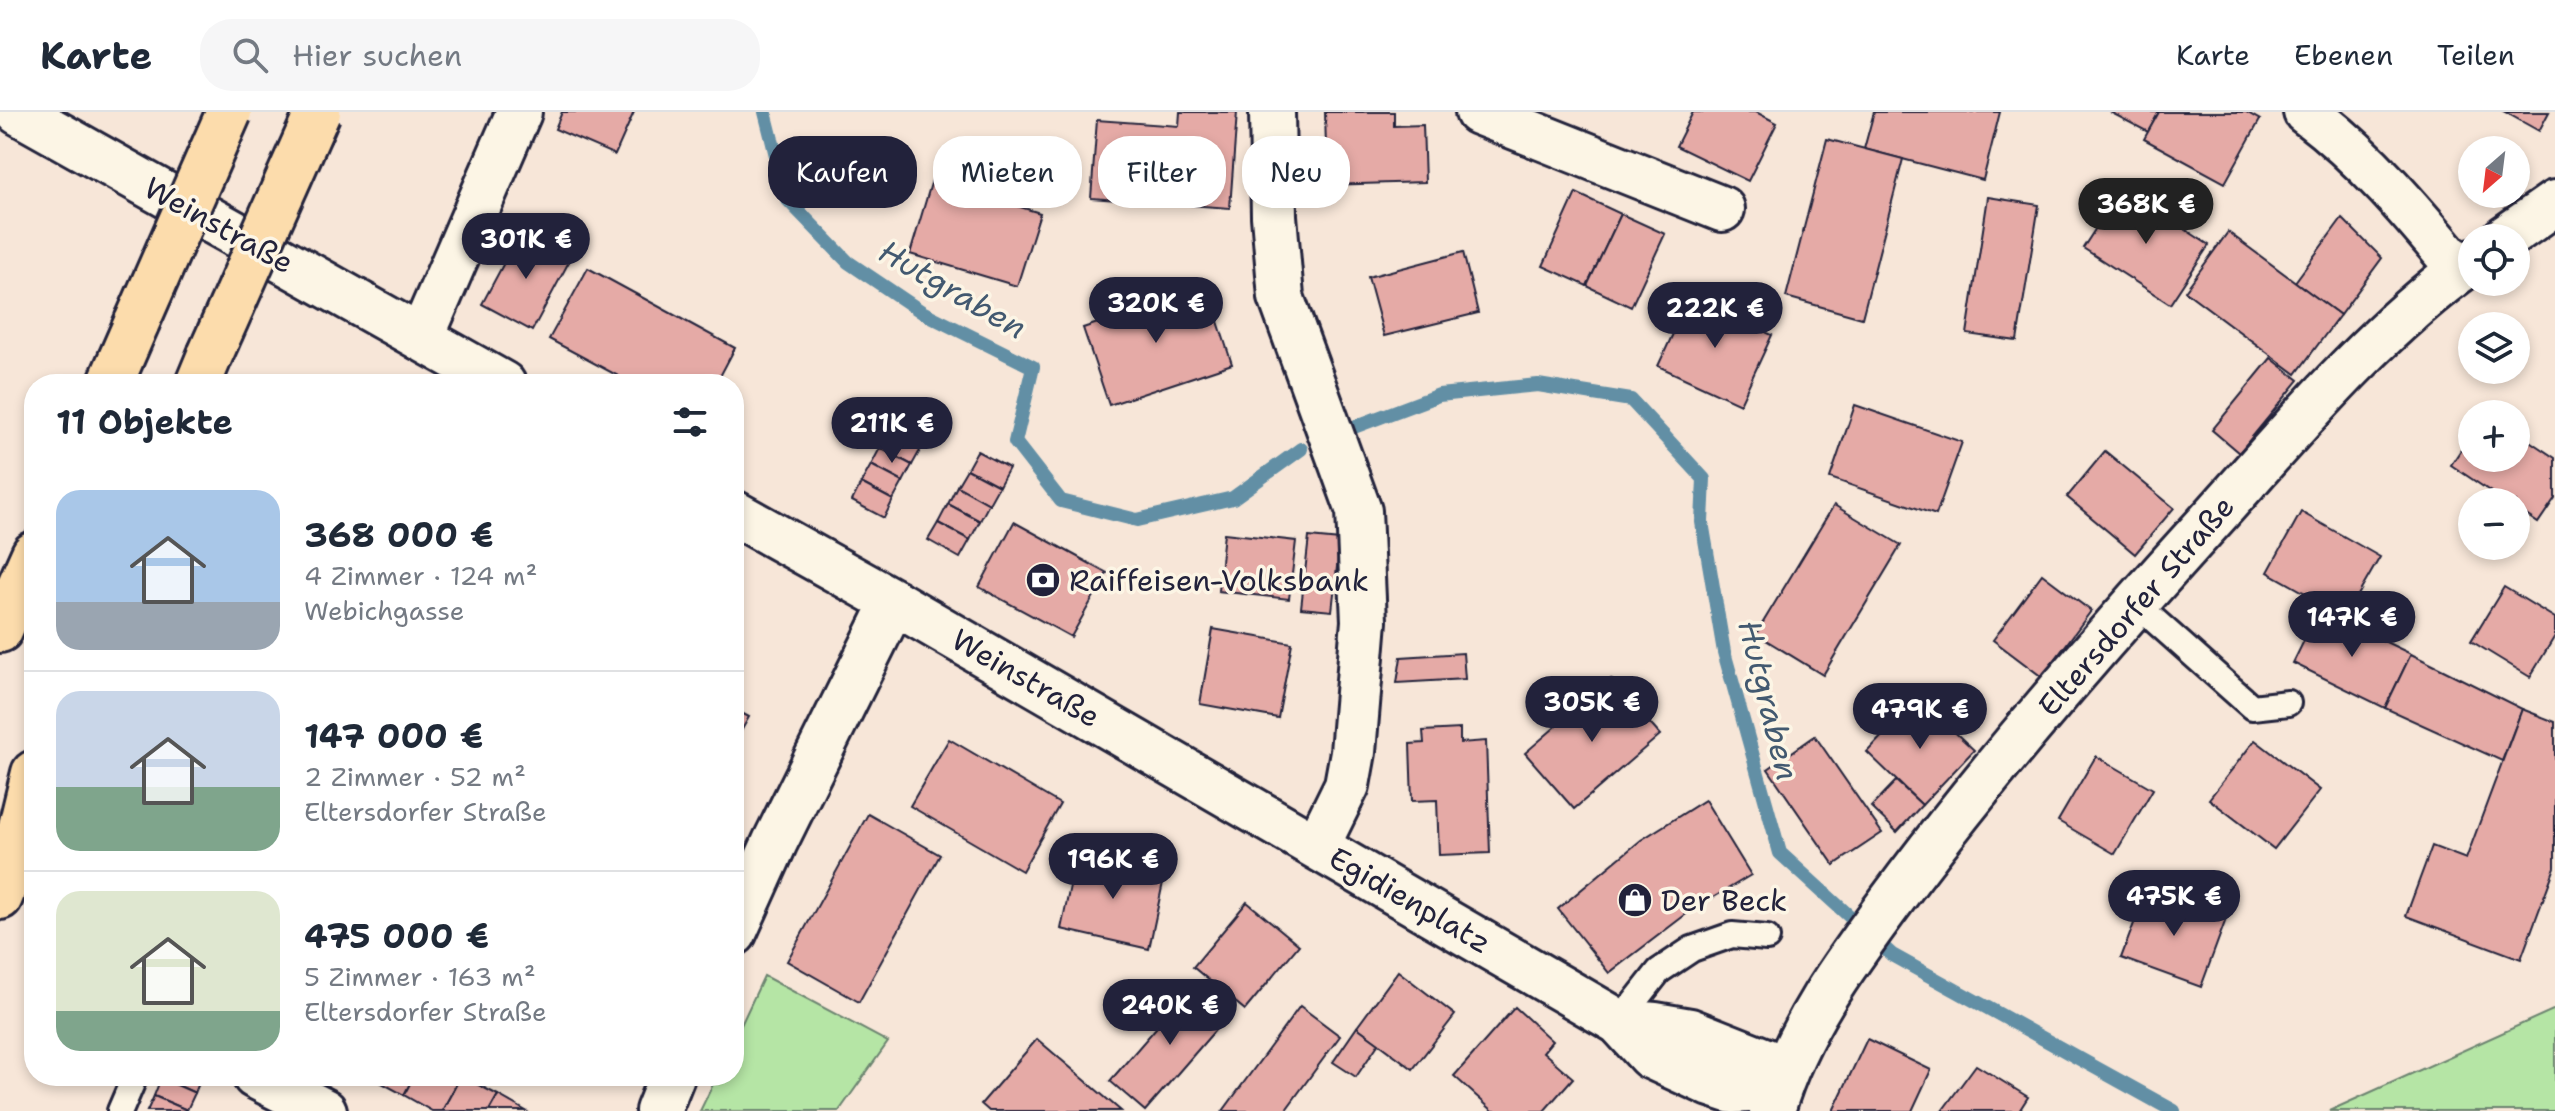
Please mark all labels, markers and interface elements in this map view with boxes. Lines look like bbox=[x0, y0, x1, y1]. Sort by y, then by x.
search box bbox=[200, 19, 760, 91]
text: Karte bbox=[40, 30, 152, 81]
icon: search bbox=[228, 33, 272, 77]
text: Hier suchen bbox=[292, 35, 462, 76]
text: Karte bbox=[2176, 36, 2250, 74]
text: Ebenen bbox=[2294, 36, 2393, 74]
text: Teilen bbox=[2437, 36, 2515, 74]
chip: Kaufen bbox=[768, 136, 917, 208]
chip: Mieten bbox=[933, 136, 1082, 208]
chip: Filter bbox=[1098, 136, 1226, 208]
chip: Neu bbox=[1242, 136, 1350, 208]
north arrow bbox=[2458, 136, 2530, 208]
map controls bbox=[2458, 136, 2530, 560]
street label: Weinstraße bbox=[137, 167, 301, 283]
pin: 368K € bbox=[2081, 178, 2211, 246]
text: 368K € bbox=[2096, 186, 2196, 221]
pin: 301K € bbox=[461, 213, 591, 281]
text: 301K € bbox=[480, 221, 572, 256]
button: locate bbox=[2458, 224, 2530, 296]
water label: Hutgraben bbox=[871, 229, 1035, 349]
pin: 320K € bbox=[1091, 277, 1221, 345]
pin: 222K € bbox=[1650, 282, 1780, 350]
text: 320K € bbox=[1107, 285, 1205, 320]
text: 222K € bbox=[1666, 290, 1764, 325]
button: layers bbox=[2458, 312, 2530, 384]
pin: 211K € bbox=[827, 397, 957, 465]
text: 11 Objekte bbox=[56, 399, 233, 445]
icon: filters bbox=[668, 400, 712, 444]
button: + bbox=[2458, 400, 2530, 472]
text: 211K € bbox=[850, 405, 934, 440]
street label: Eltersdorfer Straße bbox=[2029, 487, 2243, 725]
button: − bbox=[2458, 488, 2530, 560]
text: 368 000 € bbox=[304, 512, 494, 558]
icon: home bbox=[120, 522, 216, 618]
text: 4 Zimmer · 124 m² bbox=[304, 558, 537, 593]
place label: Raiffeisen-Volksbank bbox=[1069, 560, 1369, 601]
bank icon: Raiffeisen-Volksbank bbox=[1024, 561, 1062, 599]
pin: 147K € bbox=[2287, 591, 2417, 659]
text: Webichgasse bbox=[304, 593, 464, 628]
text: 147K € bbox=[2306, 599, 2398, 634]
water label: Hutgraben bbox=[1728, 615, 1810, 785]
street label: Weinstraße bbox=[944, 619, 1108, 737]
pin: 305K € bbox=[1527, 676, 1657, 744]
pin: 479K € bbox=[1855, 683, 1985, 751]
text: 305K € bbox=[1543, 684, 1641, 719]
text: 479K € bbox=[1871, 691, 1969, 726]
text: 147 000 € bbox=[304, 713, 483, 759]
icon: home bbox=[120, 723, 216, 819]
text: 2 Zimmer · 52 m² bbox=[304, 759, 526, 794]
text: Eltersdorfer Straße bbox=[304, 794, 547, 829]
pin: 196K € bbox=[1048, 833, 1178, 901]
street label: Egidienplatz bbox=[1321, 837, 1499, 963]
text: 196K € bbox=[1067, 841, 1159, 876]
pin: 475K € bbox=[2109, 870, 2239, 938]
text: 475K € bbox=[2126, 878, 2222, 913]
place label: Der Beck bbox=[1661, 880, 1787, 921]
shop icon: Der Beck bbox=[1616, 881, 1654, 919]
text: 475 000 € bbox=[304, 913, 489, 959]
icon: home bbox=[120, 923, 216, 1019]
text: 5 Zimmer · 163 m² bbox=[304, 959, 536, 994]
pin: 240K € bbox=[1105, 979, 1235, 1047]
text: 240K € bbox=[1121, 987, 1219, 1022]
text: Eltersdorfer Straße bbox=[304, 994, 547, 1029]

